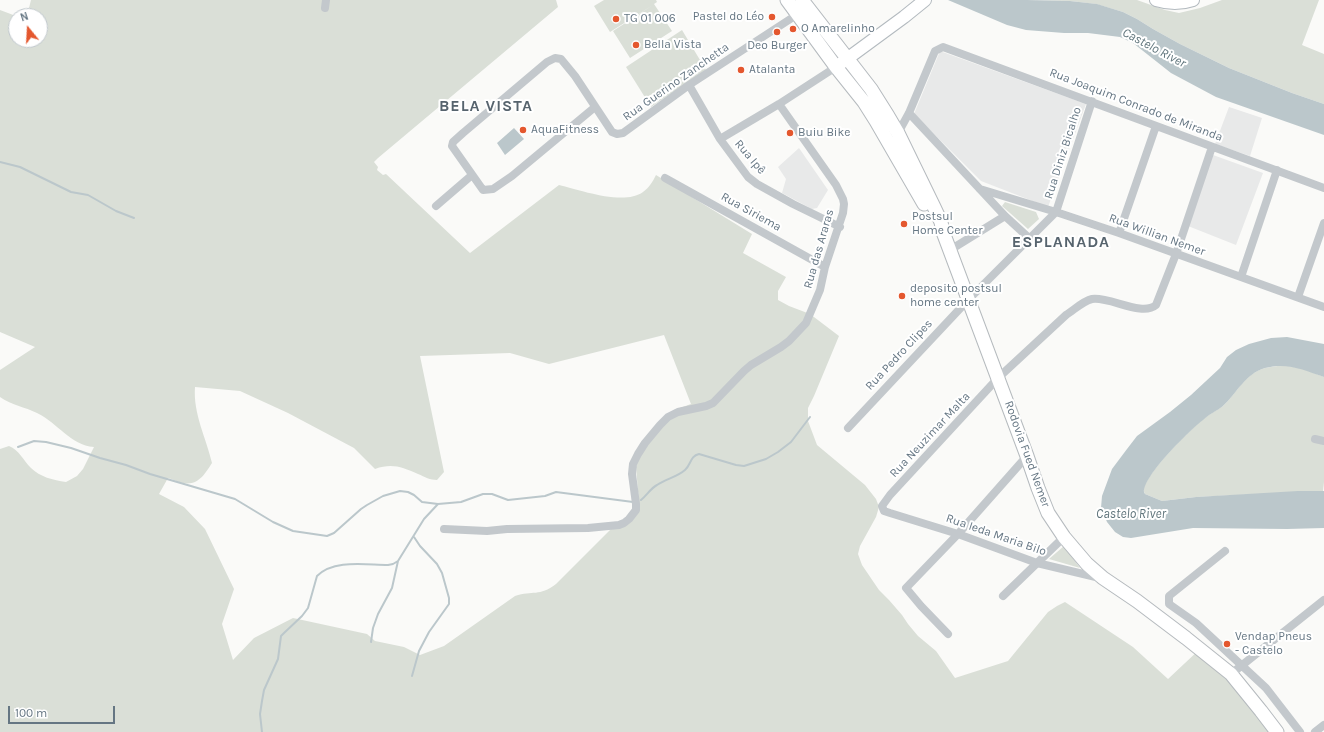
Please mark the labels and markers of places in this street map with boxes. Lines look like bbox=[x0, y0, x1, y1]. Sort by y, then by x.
place label: Pastel do Léo bbox=[693, 10, 764, 24]
place label: TG 01 006 bbox=[624, 12, 676, 26]
marker: Pastel do Léo bbox=[767, 12, 777, 22]
marker: TG 01 006 bbox=[611, 14, 621, 24]
place label: O Amarelinho bbox=[801, 22, 875, 36]
marker: O Amarelinho bbox=[788, 24, 798, 34]
marker: Deo Burger bbox=[772, 27, 782, 37]
place label: Bella Vista bbox=[644, 38, 702, 52]
place label: Deo Burger bbox=[747, 39, 807, 53]
marker: Bella Vista bbox=[631, 40, 641, 50]
place label: Atalanta bbox=[749, 63, 795, 77]
marker: Atalanta bbox=[736, 65, 746, 75]
place label: AquaFitness bbox=[531, 123, 599, 137]
marker: AquaFitness bbox=[518, 125, 528, 135]
place label: Buiu Bike bbox=[798, 126, 850, 140]
marker: Buiu Bike bbox=[785, 128, 795, 138]
place label: Postsul Home Center bbox=[912, 210, 983, 238]
marker: Postsul Home Center bbox=[899, 219, 909, 229]
place label: deposito postsul home center bbox=[910, 282, 1002, 310]
marker: deposito postsul home center bbox=[897, 291, 907, 301]
place label: Vendap Pneus - Castelo bbox=[1235, 630, 1312, 658]
marker: Vendap Pneus - Castelo bbox=[1222, 639, 1232, 649]

